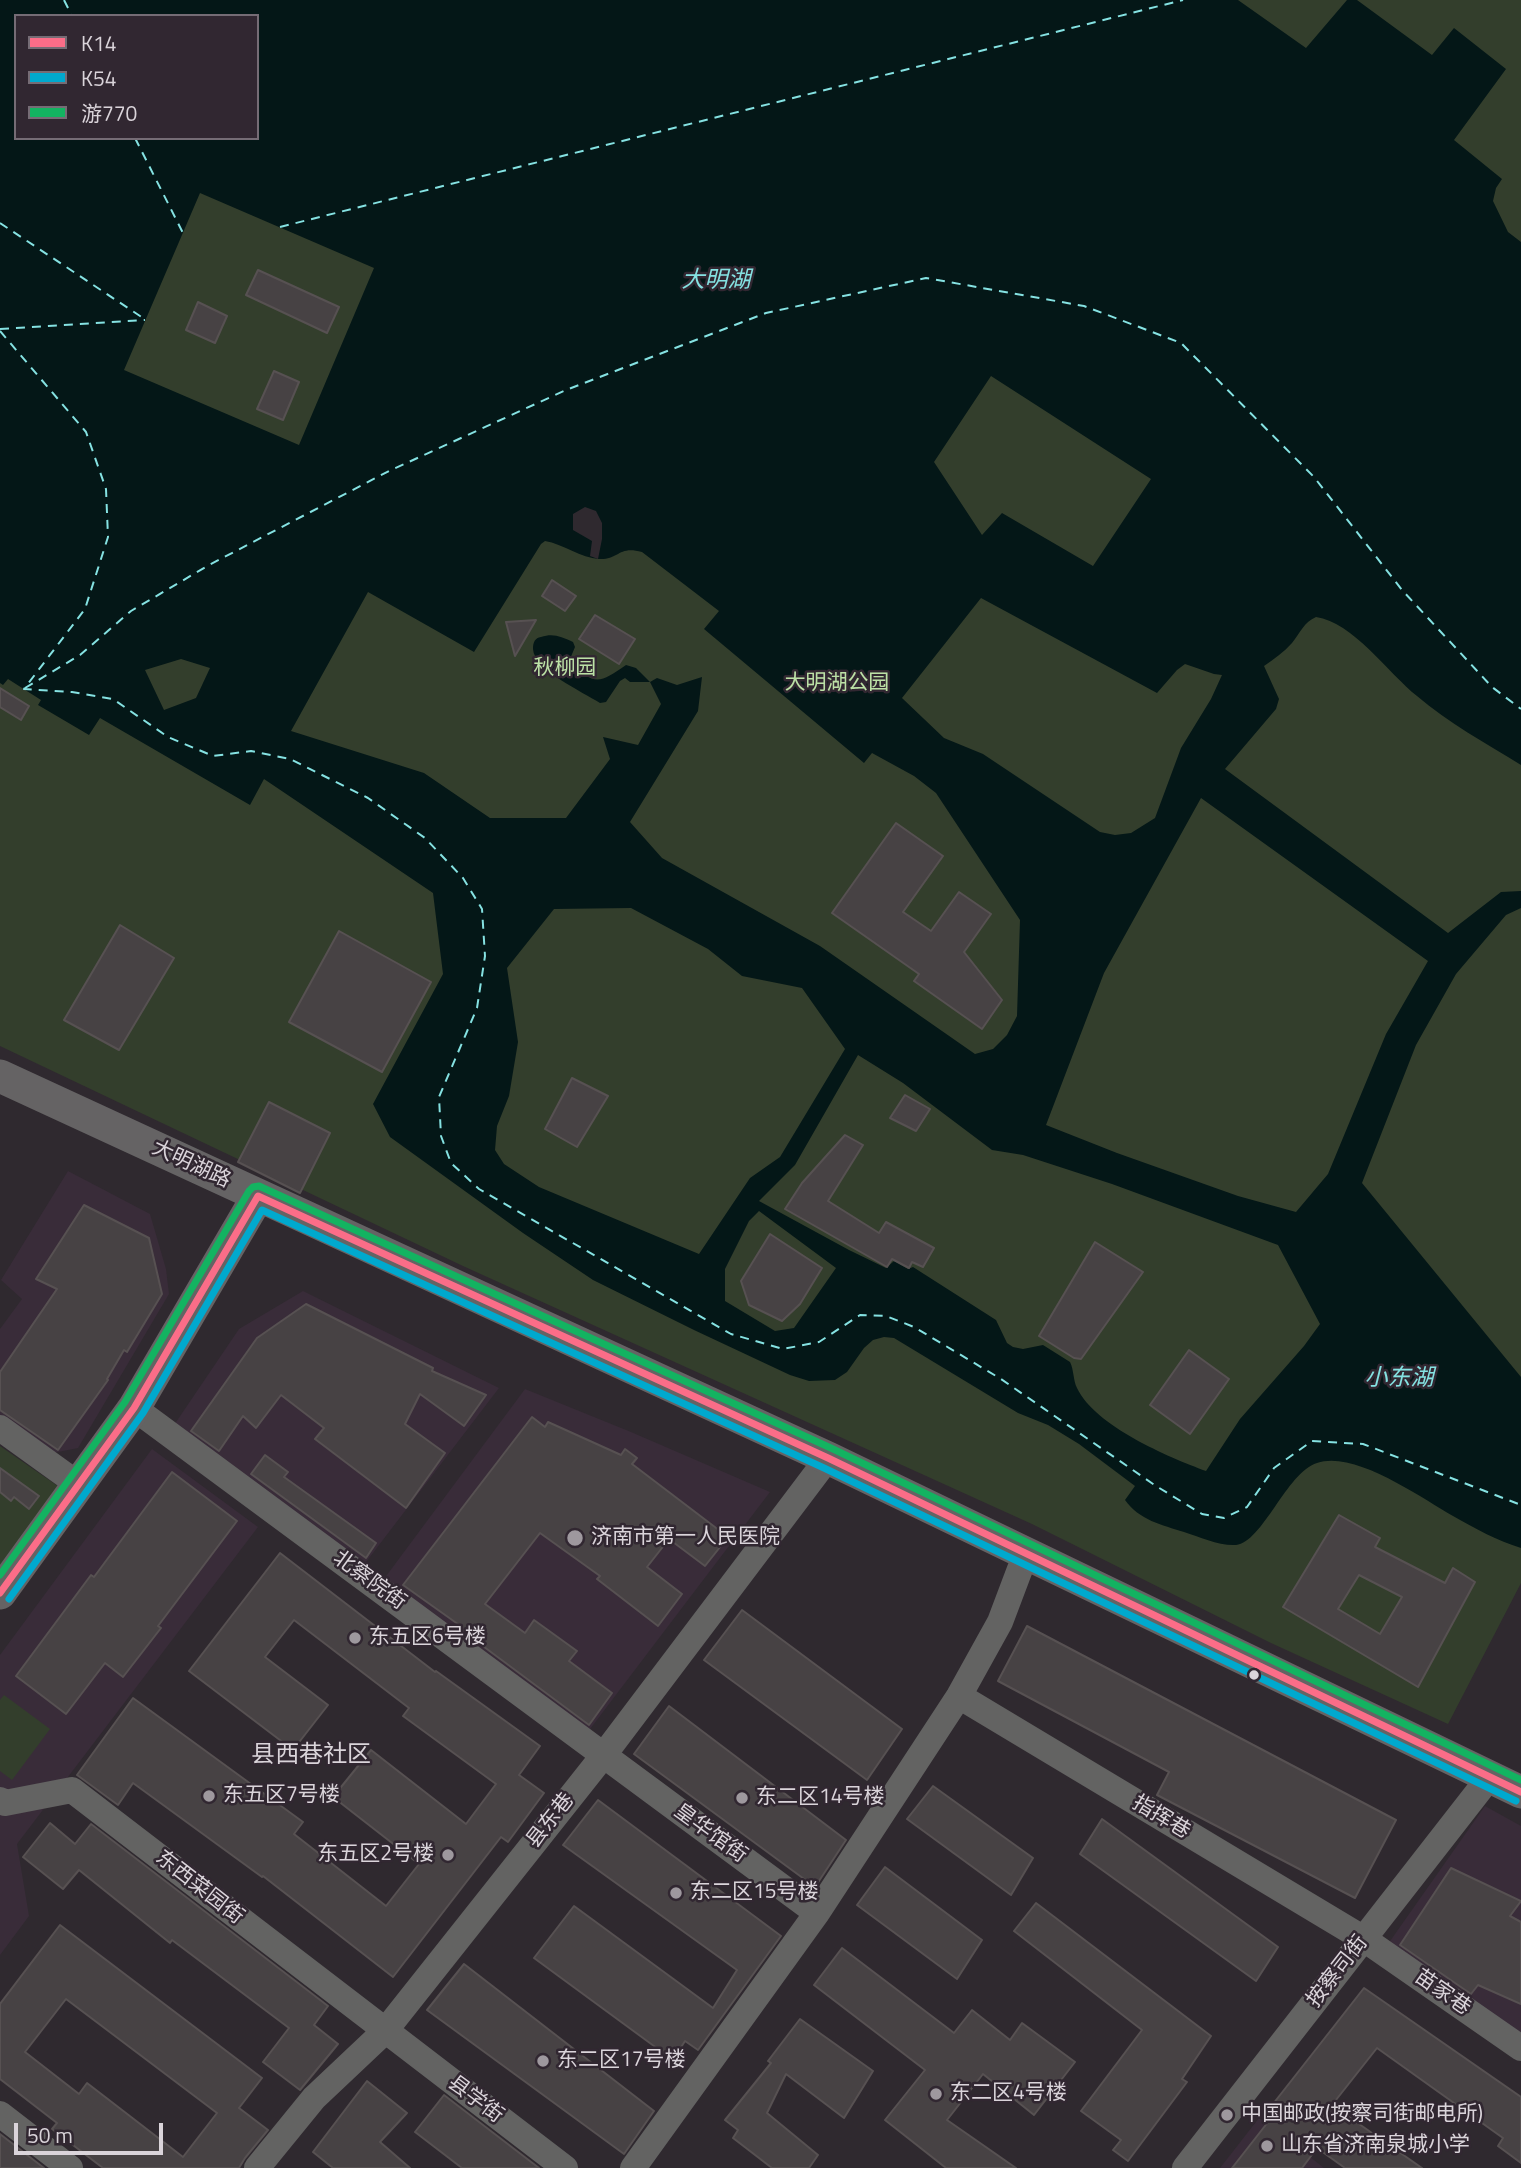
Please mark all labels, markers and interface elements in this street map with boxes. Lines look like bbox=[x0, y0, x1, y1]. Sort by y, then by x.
legend bbox=[14, 14, 259, 140]
text: K14 bbox=[81, 27, 116, 59]
text: K54 bbox=[81, 62, 116, 94]
text: 游770 bbox=[81, 97, 137, 129]
water label: 大明湖 bbox=[682, 267, 750, 295]
park label: 秋柳园 bbox=[534, 656, 596, 682]
park label: 大明湖公园 bbox=[785, 671, 889, 697]
street label: 大明湖路 bbox=[148, 1136, 234, 1194]
water label: 小东湖 bbox=[1365, 1365, 1433, 1393]
place label: 济南市第一人民医院 bbox=[591, 1525, 780, 1551]
marker: 济南市第一人民医院 bbox=[565, 1528, 585, 1548]
street label: 北察院街 bbox=[328, 1546, 410, 1616]
place label: 东五区6号楼 bbox=[369, 1625, 486, 1651]
marker: 东五区6号楼 bbox=[347, 1630, 363, 1646]
unlabelled marker bbox=[1247, 1668, 1261, 1682]
district label: 县西巷社区 bbox=[251, 1742, 371, 1770]
place label: 东五区7号楼 bbox=[223, 1783, 340, 1809]
place label: 东二区14号楼 bbox=[756, 1785, 885, 1811]
marker: 东五区7号楼 bbox=[201, 1788, 217, 1804]
street label: 县东巷 bbox=[522, 1788, 580, 1854]
marker: 东二区14号楼 bbox=[734, 1790, 750, 1806]
street label: 指挥巷 bbox=[1128, 1791, 1194, 1845]
street label: 皇华馆街 bbox=[669, 1799, 751, 1869]
place label: 东五区2号楼 bbox=[317, 1842, 434, 1868]
street label: 东西菜园街 bbox=[150, 1846, 248, 1930]
marker: 东五区2号楼 bbox=[440, 1847, 456, 1863]
place label: 东二区15号楼 bbox=[690, 1880, 819, 1906]
marker: 东二区15号楼 bbox=[668, 1885, 684, 1901]
street label: 按察司街 bbox=[1302, 1931, 1374, 2013]
street label: 苗家巷 bbox=[1409, 1965, 1475, 2021]
place label: 东二区17号楼 bbox=[557, 2048, 686, 2074]
marker: 东二区17号楼 bbox=[535, 2053, 551, 2069]
street label: 县学街 bbox=[442, 2071, 508, 2129]
place label: 东二区4号楼 bbox=[950, 2081, 1067, 2107]
marker: 东二区4号楼 bbox=[928, 2086, 944, 2102]
place label: 中国邮政(按察司街邮电所) bbox=[1241, 2102, 1483, 2128]
marker: 中国邮政(按察司街邮电所) bbox=[1219, 2107, 1235, 2123]
scale bar bbox=[18, 2108, 166, 2152]
text: 50 m bbox=[27, 2119, 73, 2151]
place label: 山东省济南泉城小学 bbox=[1281, 2133, 1470, 2159]
marker: 山东省济南泉城小学 bbox=[1259, 2138, 1275, 2154]

